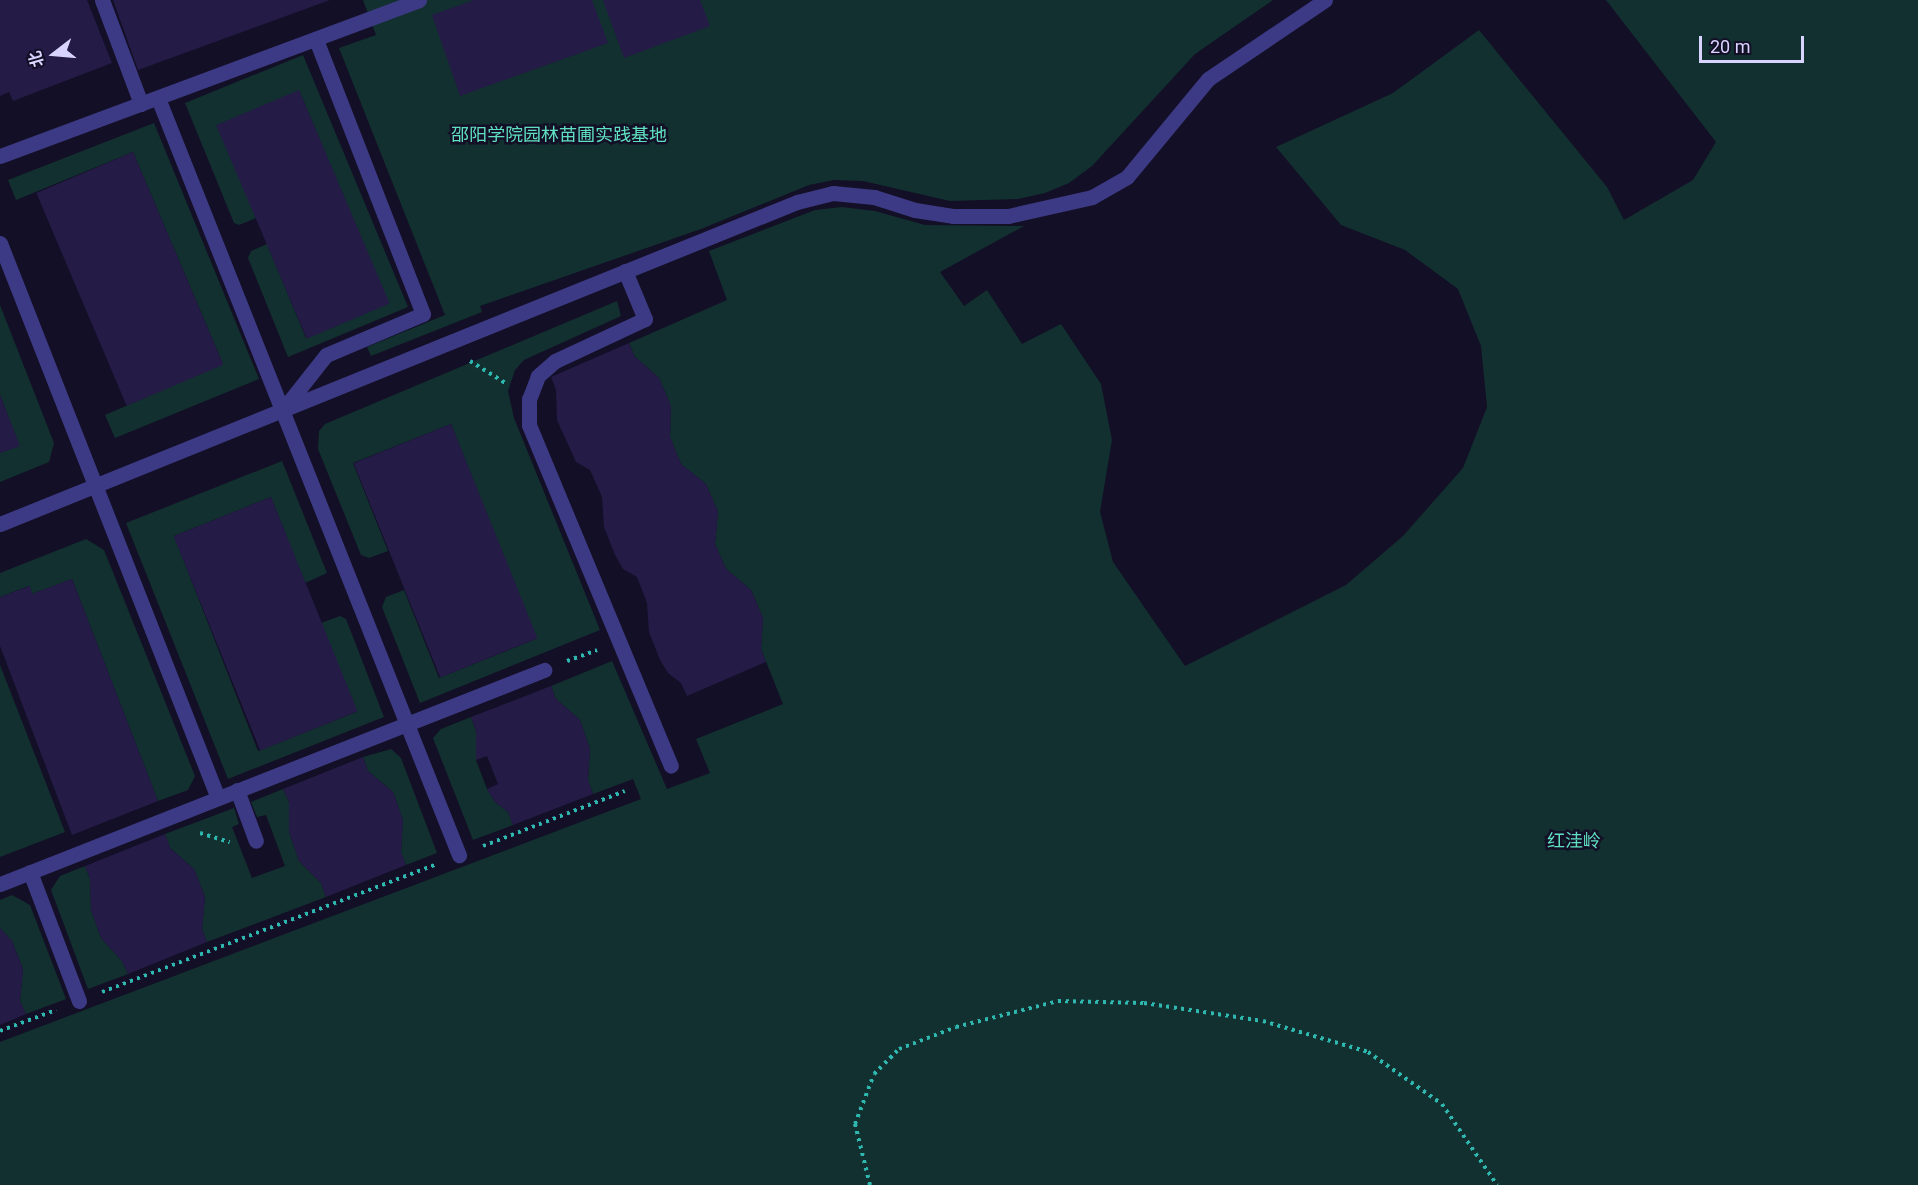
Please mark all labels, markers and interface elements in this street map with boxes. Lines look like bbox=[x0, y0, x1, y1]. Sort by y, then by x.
north arrow bbox=[24, 24, 84, 84]
scale bar bbox=[1702, 24, 1807, 62]
text: 20 m bbox=[1710, 36, 1750, 57]
text: 北 bbox=[25, 49, 48, 69]
park label: 邵阳学院园林苗圃实践基地 bbox=[451, 124, 667, 146]
park label: 红洼岭 bbox=[1547, 830, 1601, 852]

